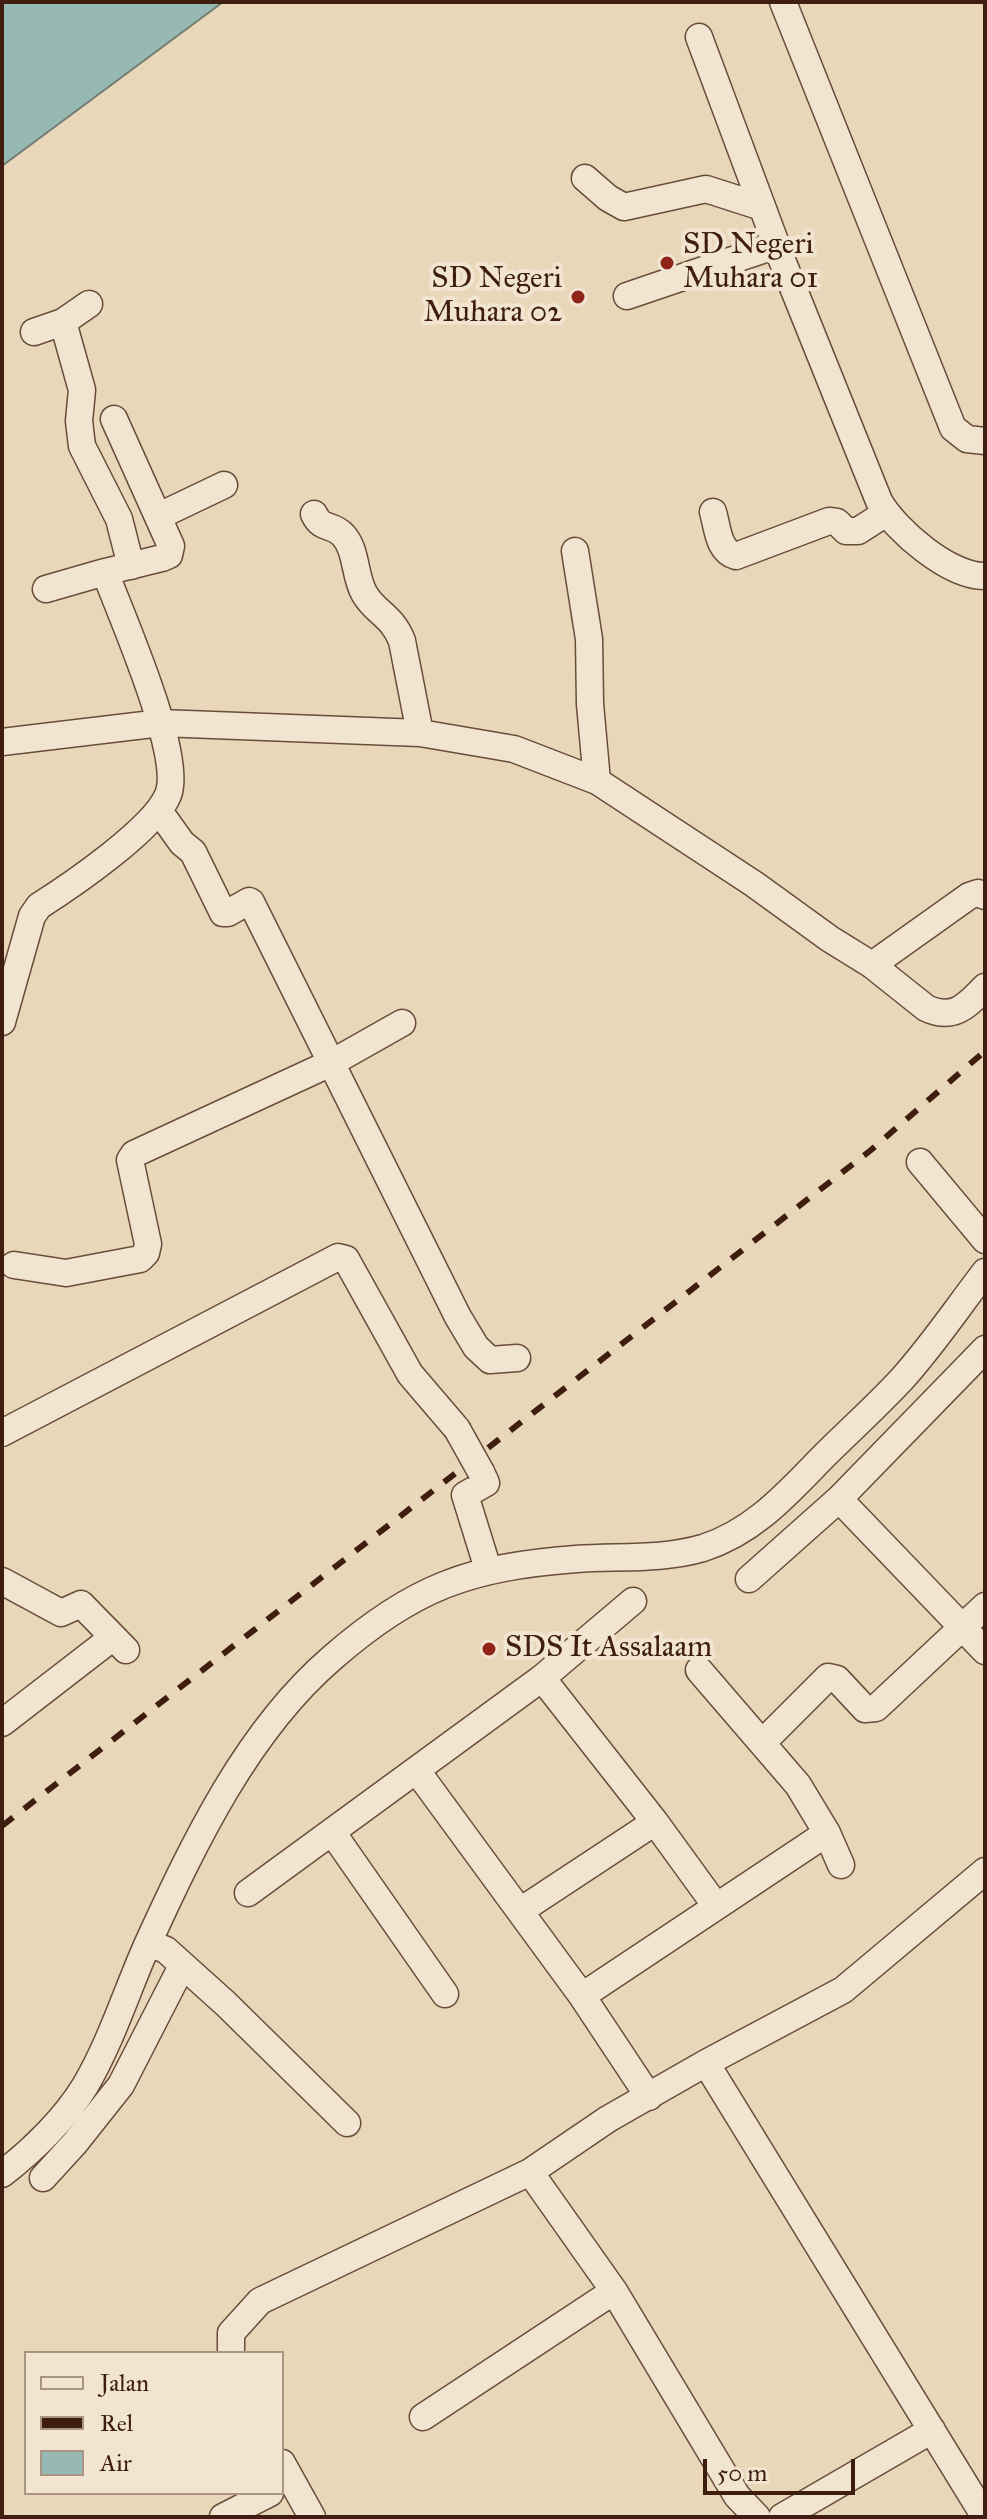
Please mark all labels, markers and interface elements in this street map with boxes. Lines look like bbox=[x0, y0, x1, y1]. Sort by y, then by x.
place label: SD Negeri Muhara 01 bbox=[683, 228, 818, 298]
marker: SD Negeri Muhara 01 bbox=[658, 254, 676, 272]
place label: SD Negeri Muhara 02 bbox=[423, 262, 562, 332]
marker: SD Negeri Muhara 02 bbox=[569, 288, 587, 306]
place label: SDS It Assalaam bbox=[505, 1631, 712, 1667]
marker: SDS It Assalaam bbox=[480, 1640, 498, 1658]
legend bbox=[24, 2351, 284, 2495]
text: Jalan bbox=[100, 2368, 149, 2398]
text: Rel bbox=[100, 2408, 133, 2438]
scale bar bbox=[707, 2443, 859, 2493]
text: Air bbox=[100, 2448, 132, 2478]
text: 50 m bbox=[717, 2458, 767, 2488]

